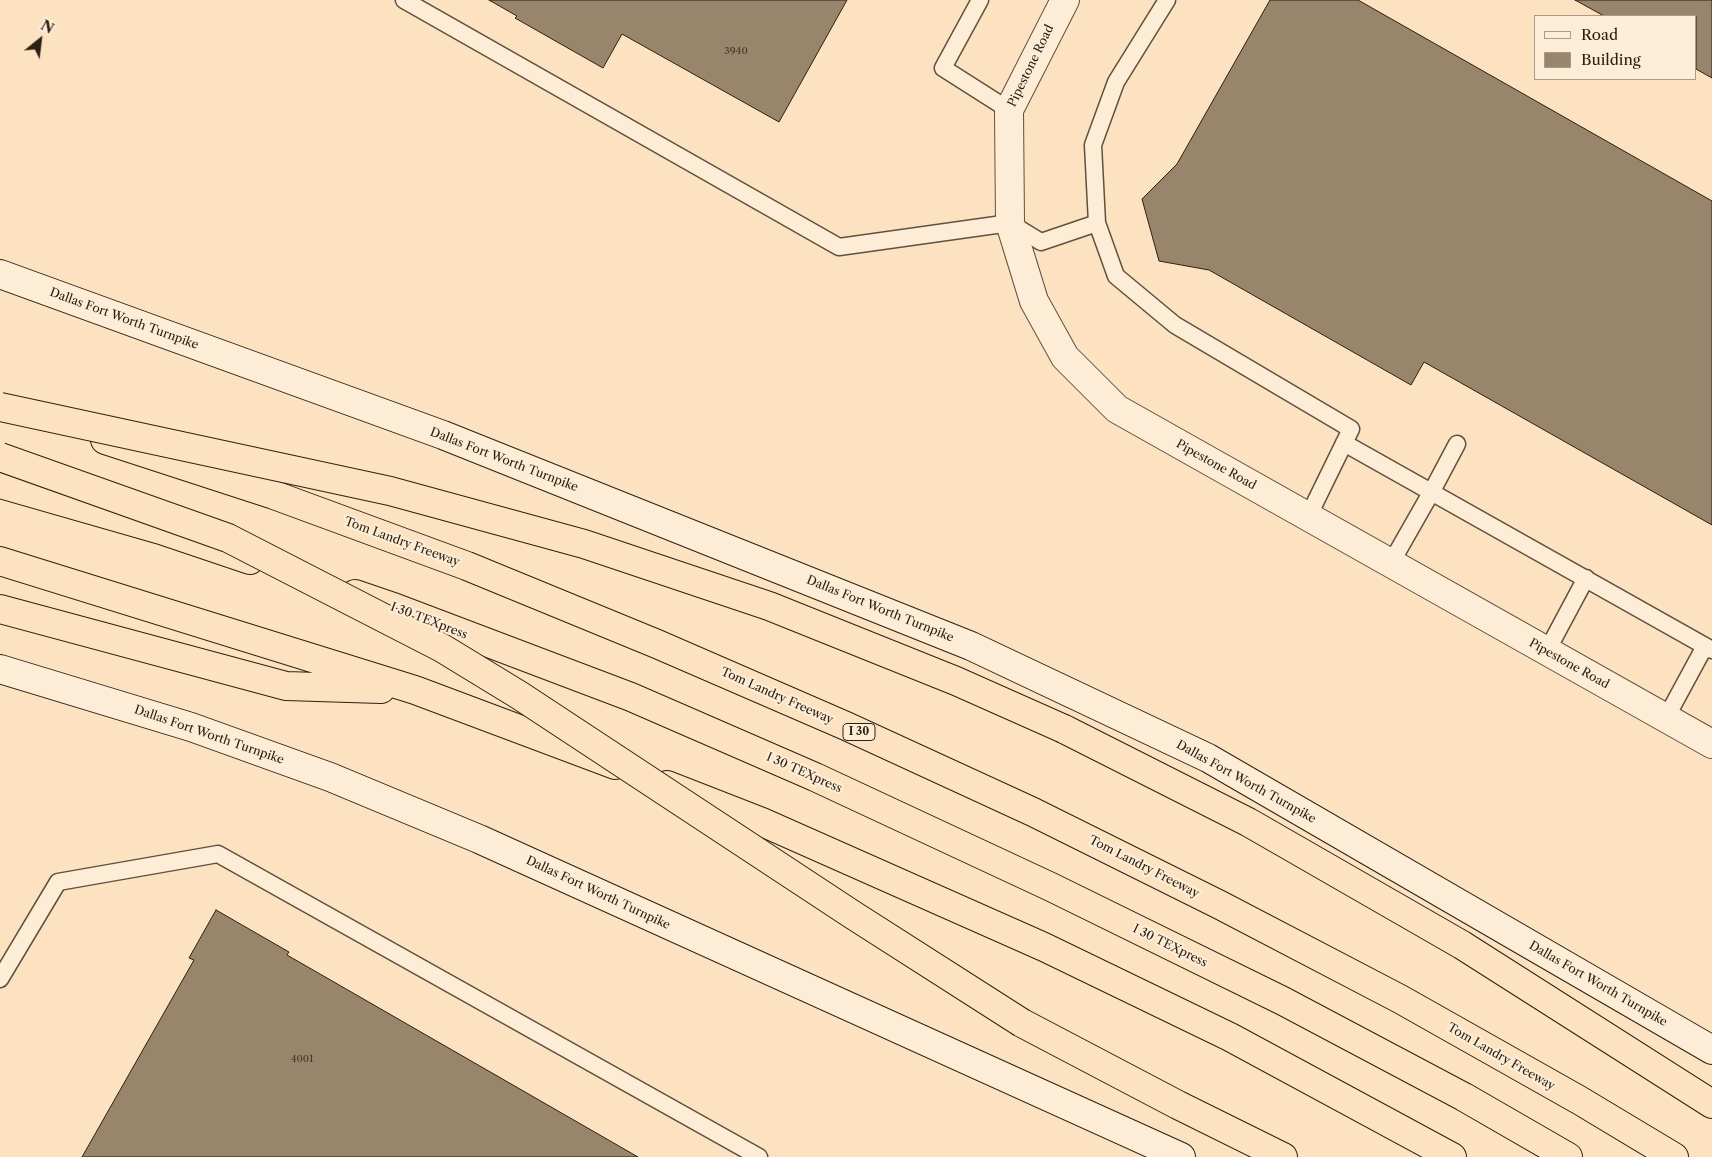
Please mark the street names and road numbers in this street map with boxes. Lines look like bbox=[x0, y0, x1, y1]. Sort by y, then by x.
street label: Pipestone Road bbox=[1005, 23, 1057, 109]
street label: Dallas Fort Worth Turnpike bbox=[48, 285, 200, 353]
street label: Dallas Fort Worth Turnpike bbox=[428, 425, 580, 495]
street label: Pipestone Road bbox=[1173, 437, 1259, 493]
street label: Tom Landry Freeway bbox=[342, 514, 462, 570]
street label: Dallas Fort Worth Turnpike bbox=[804, 573, 956, 645]
street label: I 30 TEXpress bbox=[388, 600, 470, 642]
street label: Pipestone Road bbox=[1526, 636, 1612, 692]
street label: Tom Landry Freeway bbox=[718, 665, 836, 727]
street label: Dallas Fort Worth Turnpike bbox=[132, 703, 286, 767]
road number: I 30 bbox=[843, 724, 875, 740]
street label: Dallas Fort Worth Turnpike bbox=[1174, 738, 1318, 826]
street label: I 30 TEXpress bbox=[764, 750, 844, 796]
street label: Tom Landry Freeway bbox=[1087, 833, 1201, 901]
street label: Dallas Fort Worth Turnpike bbox=[524, 853, 672, 933]
street label: I 30 TEXpress bbox=[1130, 922, 1210, 970]
street label: Dallas Fort Worth Turnpike bbox=[1526, 938, 1670, 1030]
street label: Tom Landry Freeway bbox=[1445, 1020, 1557, 1094]

